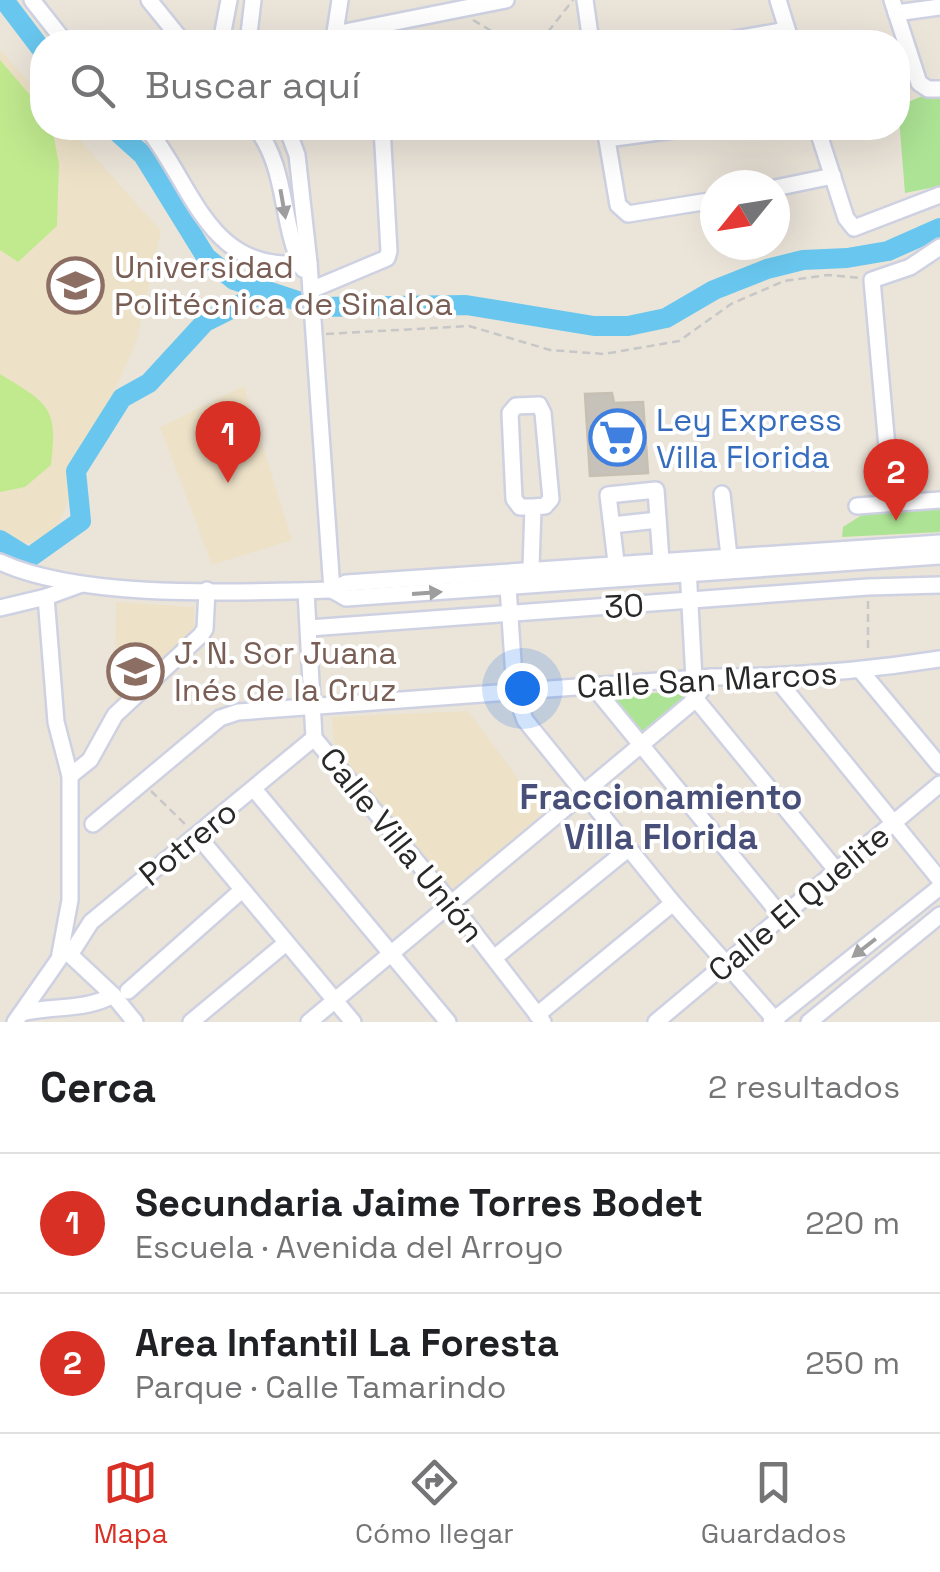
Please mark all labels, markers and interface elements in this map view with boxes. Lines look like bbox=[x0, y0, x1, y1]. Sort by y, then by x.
search box bbox=[30, 30, 910, 140]
icon: search bbox=[65, 58, 120, 113]
text: Buscar aquí bbox=[145, 61, 360, 109]
north arrow bbox=[700, 170, 790, 260]
one-way arrow bbox=[276, 189, 291, 220]
place label: Universidad Politécnica de Sinaloa bbox=[114, 247, 453, 324]
school or university icon: Universidad Politécnica de Sinaloa bbox=[45, 255, 105, 315]
pin: 1 bbox=[196, 400, 260, 483]
place label: Ley Express Villa Florida bbox=[656, 400, 842, 477]
supermarket icon: Ley Express Villa Florida bbox=[587, 408, 647, 468]
pin: 2 bbox=[864, 438, 928, 521]
one-way arrow bbox=[412, 585, 443, 601]
street label: 30 bbox=[603, 585, 645, 627]
place label: J. N. Sor Juana Inés de la Cruz bbox=[174, 633, 397, 710]
school or university icon: J. N. Sor Juana Inés de la Cruz bbox=[105, 641, 165, 701]
street label: Calle San Marcos bbox=[576, 653, 838, 707]
your location bbox=[497, 663, 548, 714]
street label: Calle Villa Unión bbox=[311, 739, 493, 951]
district label: Fraccionamiento Villa Florida bbox=[520, 775, 802, 859]
street label: Potrero bbox=[131, 791, 245, 895]
street label: Calle El Quelite bbox=[700, 816, 898, 990]
one-way arrow bbox=[851, 937, 876, 958]
text: Cerca bbox=[40, 1061, 156, 1114]
text: 2 resultados bbox=[708, 1067, 900, 1107]
text: Secundaria Jaime Torres Bodet bbox=[135, 1179, 703, 1227]
text: 1 bbox=[65, 1203, 80, 1243]
text: 220 m bbox=[805, 1203, 900, 1243]
text: Escuela · Avenida del Arroyo bbox=[135, 1227, 564, 1267]
text: Area Infantil La Foresta bbox=[135, 1319, 559, 1367]
text: 2 bbox=[63, 1343, 82, 1383]
text: 250 m bbox=[805, 1343, 900, 1383]
text: Parque · Calle Tamarindo bbox=[135, 1367, 507, 1407]
tab: Mapa bbox=[94, 1455, 168, 1551]
tab: Cómo llegar bbox=[355, 1455, 514, 1551]
tab: Guardados bbox=[701, 1455, 846, 1551]

